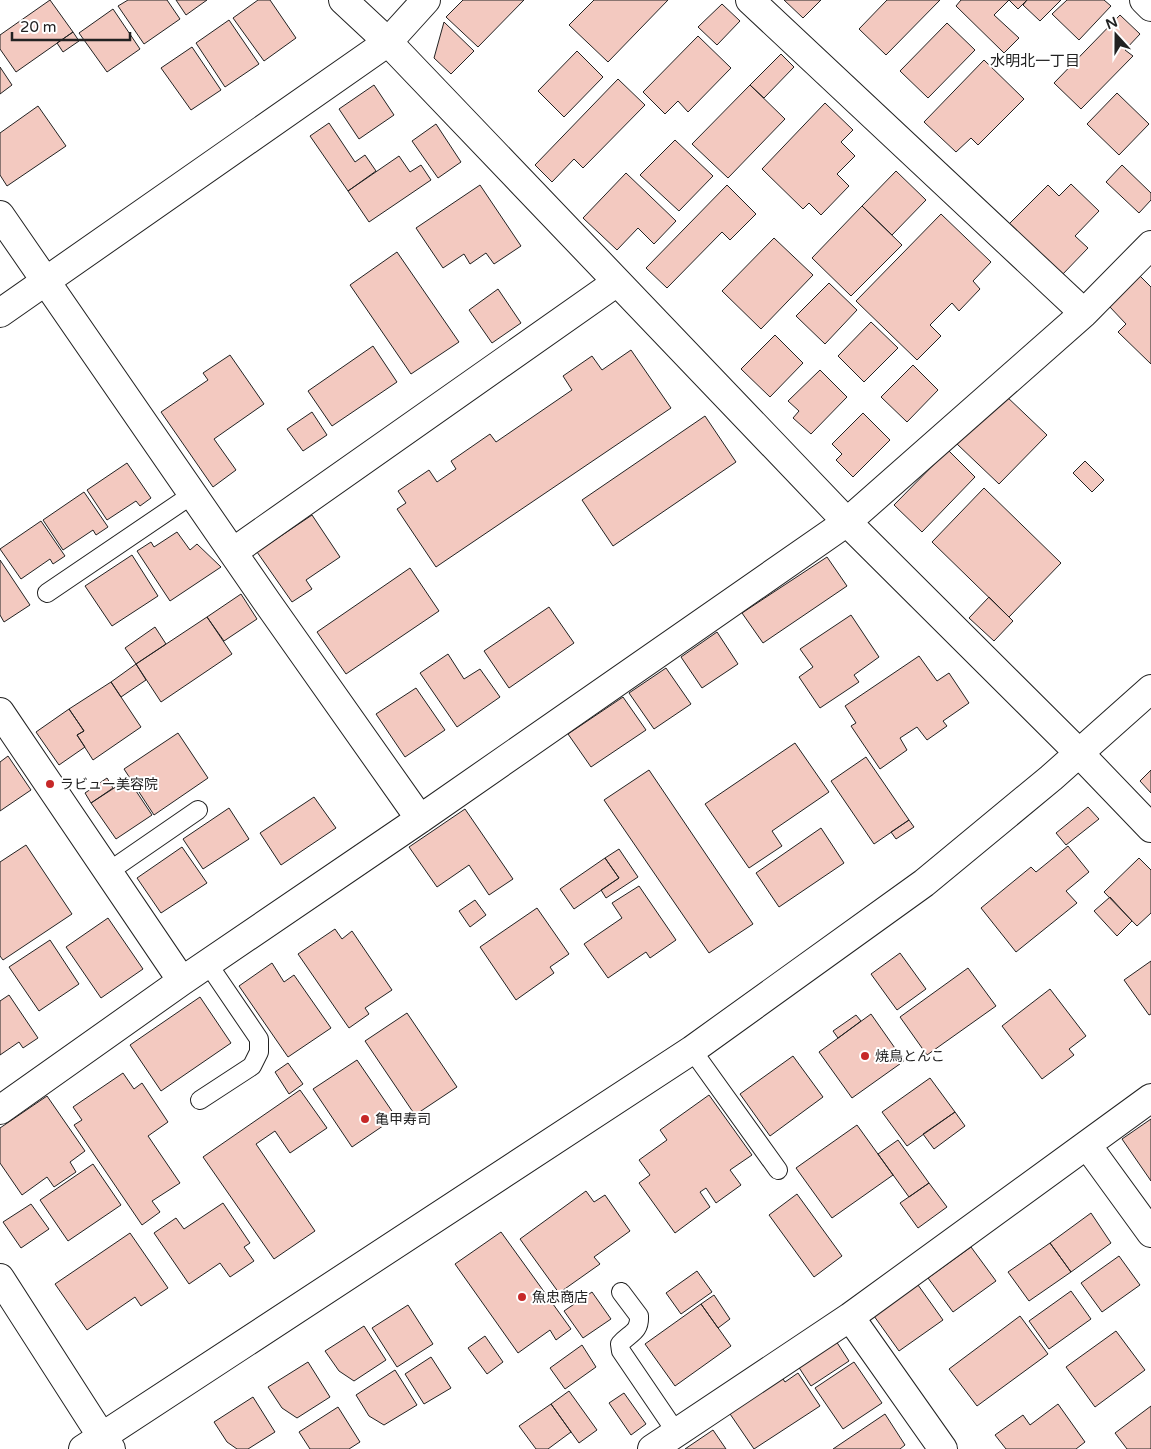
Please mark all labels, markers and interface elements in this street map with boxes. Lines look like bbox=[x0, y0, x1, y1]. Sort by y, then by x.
scale bar bbox=[12, 10, 130, 42]
north arrow bbox=[1091, 10, 1141, 60]
text: N bbox=[1103, 13, 1120, 33]
text: 20 m bbox=[20, 18, 57, 36]
district label: 水明北一丁目 bbox=[990, 52, 1080, 70]
place label: ラビュー美容院 bbox=[60, 776, 158, 793]
marker: ラビュー美容院 bbox=[44, 778, 56, 790]
place label: 焼鳥とんこ bbox=[875, 1048, 945, 1065]
marker: 焼鳥とんこ bbox=[859, 1050, 871, 1062]
place label: 亀甲寿司 bbox=[375, 1111, 431, 1128]
marker: 亀甲寿司 bbox=[359, 1113, 371, 1125]
place label: 魚忠商店 bbox=[532, 1289, 588, 1306]
marker: 魚忠商店 bbox=[516, 1291, 528, 1303]

